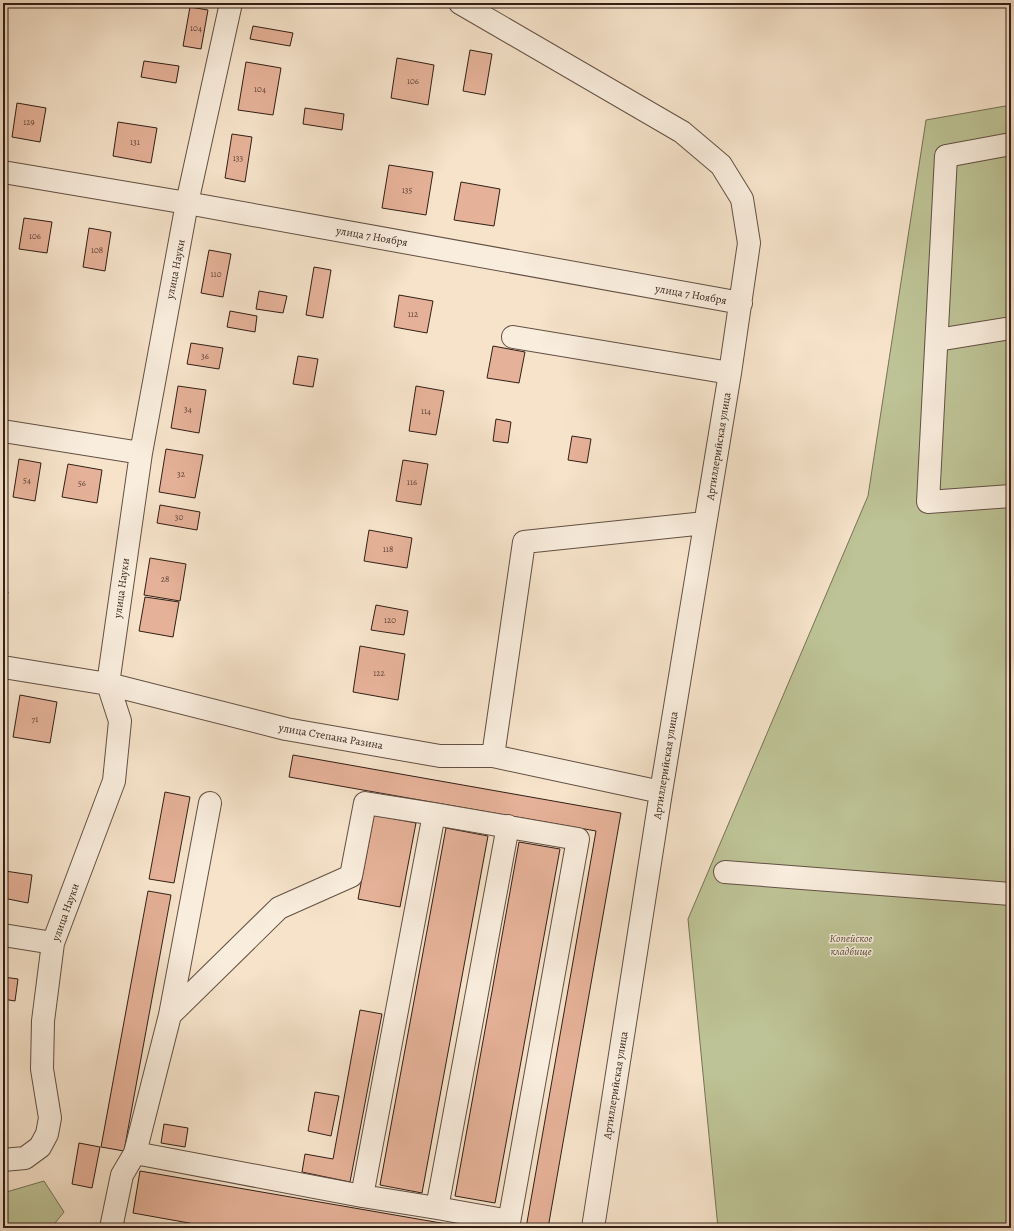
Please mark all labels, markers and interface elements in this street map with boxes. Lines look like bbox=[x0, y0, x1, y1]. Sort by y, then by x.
house number: 104 bbox=[190, 22, 202, 34]
house number: 106 bbox=[407, 75, 419, 87]
house number: 104 bbox=[254, 83, 266, 95]
house number: 129 bbox=[23, 116, 35, 128]
house number: 131 bbox=[130, 136, 140, 148]
house number: 133 bbox=[233, 152, 244, 164]
house number: 135 bbox=[402, 184, 412, 196]
street label: улица 7 Ноября bbox=[334, 223, 409, 250]
house number: 106 bbox=[29, 230, 41, 242]
street label: улица Науки bbox=[162, 238, 189, 301]
house number: 108 bbox=[91, 244, 103, 256]
house number: 110 bbox=[211, 268, 222, 280]
street label: улица 7 Ноября bbox=[653, 281, 728, 308]
house number: 112 bbox=[408, 308, 419, 320]
house number: 36 bbox=[201, 350, 209, 362]
street label: Артиллерийская улица bbox=[702, 390, 735, 502]
house number: 34 bbox=[184, 403, 192, 415]
house number: 114 bbox=[421, 405, 431, 417]
house number: 32 bbox=[177, 468, 186, 480]
house number: 54 bbox=[23, 474, 31, 486]
house number: 116 bbox=[407, 476, 417, 488]
house number: 56 bbox=[78, 477, 86, 489]
house number: 30 bbox=[175, 511, 183, 523]
house number: 118 bbox=[383, 543, 393, 555]
street label: улица Науки bbox=[110, 557, 133, 620]
house number: 28 bbox=[161, 573, 169, 585]
house number: 120 bbox=[384, 614, 396, 626]
house number: 122 bbox=[373, 667, 386, 679]
street label: Артиллерийская улица bbox=[649, 709, 682, 821]
house number: 71 bbox=[32, 713, 38, 725]
street label: улица Степана Разина bbox=[277, 720, 385, 753]
street label: улица Науки bbox=[48, 881, 83, 944]
park label: Копейское кладбище bbox=[829, 931, 873, 959]
street label: Артиллерийская улица bbox=[599, 1029, 632, 1141]

